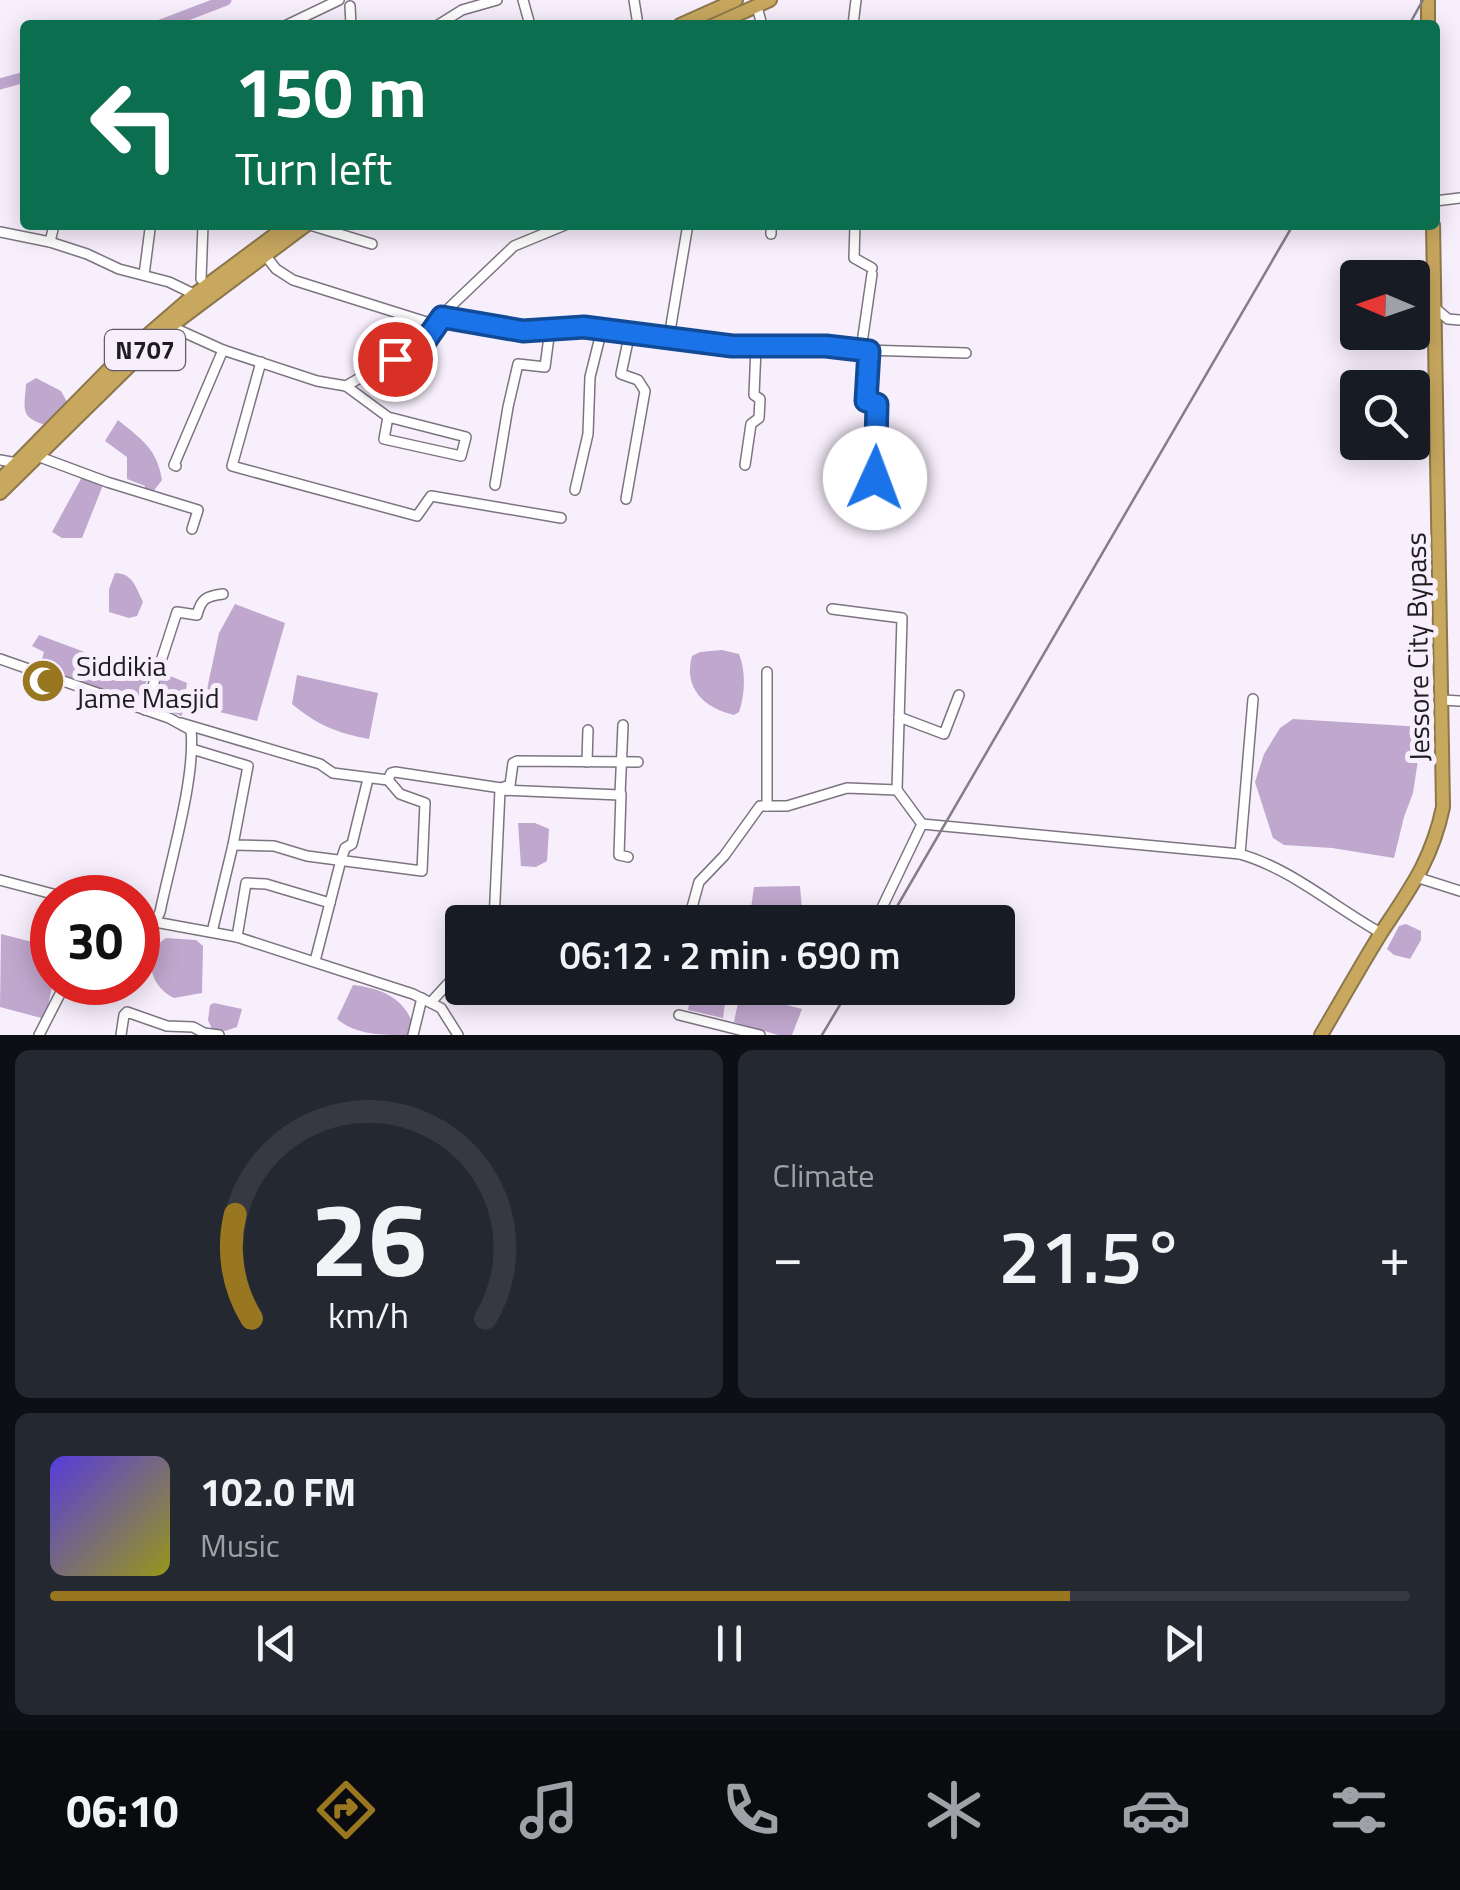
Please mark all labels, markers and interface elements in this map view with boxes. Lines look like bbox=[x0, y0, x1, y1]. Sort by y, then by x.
text: 150 m bbox=[235, 38, 427, 144]
icon: left bbox=[70, 60, 200, 190]
text: Turn left bbox=[235, 134, 392, 202]
north arrow bbox=[1340, 260, 1430, 350]
map controls bbox=[1340, 260, 1430, 460]
pin bbox=[353, 317, 438, 402]
road number: N707 bbox=[105, 330, 185, 370]
icon: arrive bbox=[368, 332, 423, 387]
button: search bbox=[1340, 370, 1430, 460]
position arrow bbox=[823, 426, 927, 530]
street label: Jessore City Bypass bbox=[1394, 532, 1440, 762]
place label: Siddikia Jame Masjid bbox=[76, 644, 219, 719]
mosque icon: Siddikia Jame Masjid bbox=[20, 658, 66, 704]
speed limit sign: 30 bbox=[30, 875, 160, 1005]
text: 06:12 · 2 min · 690 m bbox=[559, 926, 901, 984]
text: Climate bbox=[773, 1151, 874, 1199]
text: 26 bbox=[311, 1158, 427, 1316]
text: 21.5° bbox=[998, 1198, 1184, 1312]
text: − bbox=[773, 1214, 803, 1297]
text: + bbox=[1379, 1214, 1410, 1297]
text: km/h bbox=[328, 1287, 409, 1342]
text: 102.0 FM bbox=[200, 1463, 356, 1521]
text: Music bbox=[200, 1521, 280, 1569]
icon: previous bbox=[249, 1616, 304, 1671]
icon: pause bbox=[702, 1616, 757, 1671]
icon: next bbox=[1156, 1616, 1211, 1671]
icon: directions bbox=[311, 1775, 381, 1845]
icon: music bbox=[514, 1775, 584, 1845]
icon: phone bbox=[716, 1775, 786, 1845]
icon: climate bbox=[919, 1775, 989, 1845]
icon: car bbox=[1121, 1775, 1191, 1845]
icon: filters bbox=[1324, 1775, 1394, 1845]
text: 06:10 bbox=[66, 1776, 179, 1844]

